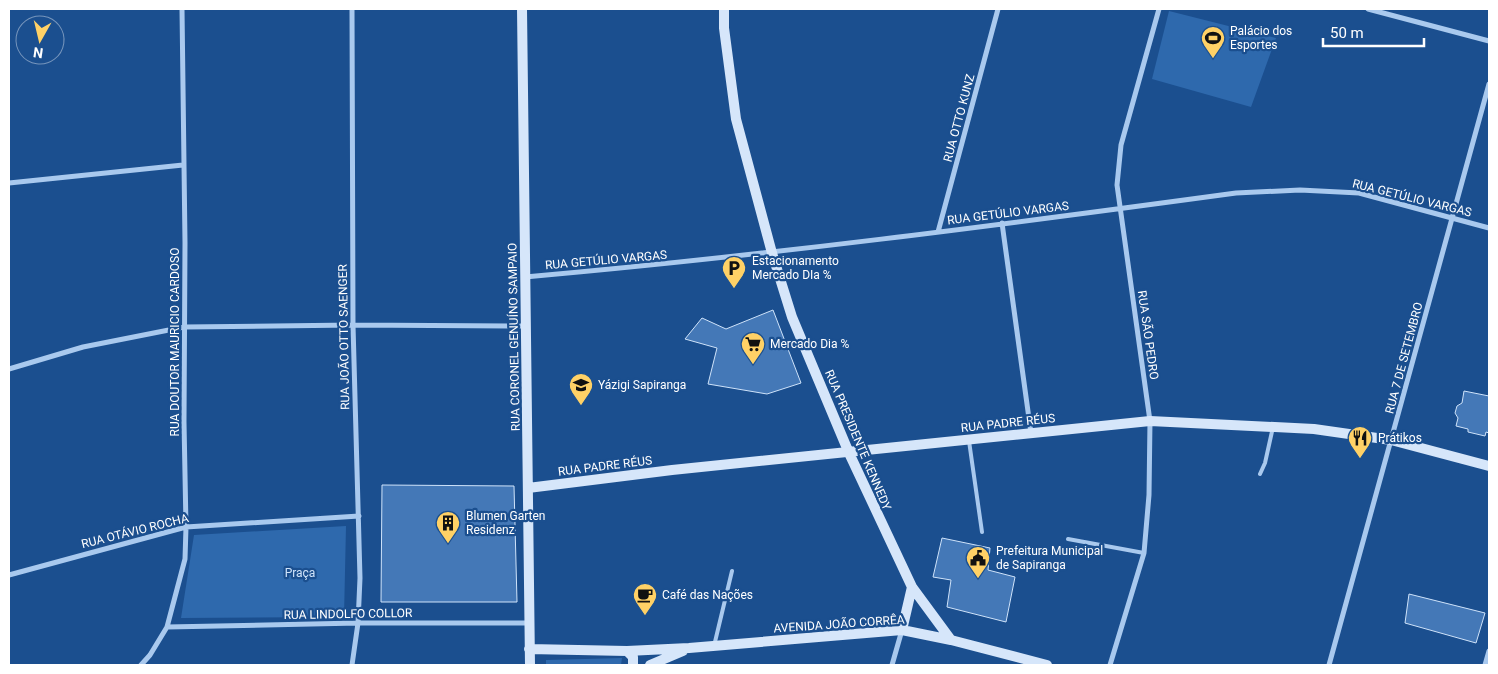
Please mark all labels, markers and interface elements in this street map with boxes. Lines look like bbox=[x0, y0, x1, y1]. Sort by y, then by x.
north arrow bbox=[15, 15, 65, 65]
scale bar bbox=[1323, 15, 1424, 47]
place label: Palácio dos Esportes bbox=[1230, 24, 1292, 52]
text: 50 m bbox=[1330, 24, 1364, 42]
sports icon: Palácio dos Esportes bbox=[1200, 25, 1226, 59]
text: N bbox=[32, 44, 44, 61]
street label: RUA OTTO KUNZ bbox=[941, 72, 977, 164]
street label: RUA GETÚLIO VARGAS bbox=[1351, 175, 1473, 220]
street label: RUA GETÚLIO VARGAS bbox=[946, 198, 1070, 227]
street label: RUA CORONEL GENUÍNO SAMPAIO bbox=[504, 243, 523, 431]
street label: RUA GETÚLIO VARGAS bbox=[544, 247, 668, 272]
street label: RUA DOUTOR MAURICIO CARDOSO bbox=[168, 248, 182, 437]
place label: Estacionamento Mercado DIa % bbox=[752, 254, 839, 282]
parking icon: Estacionamento Mercado DIa % bbox=[721, 255, 747, 289]
street label: RUA JOÃO OTTO SAENGER bbox=[334, 263, 352, 410]
street label: RUA SÃO PEDRO bbox=[1135, 289, 1163, 380]
street label: RUA 7 DE SETEMBRO bbox=[1382, 301, 1426, 415]
supermarket icon: Mercado Dia % bbox=[740, 331, 766, 365]
place label: Mercado Dia % bbox=[770, 337, 849, 351]
street label: RUA PRESIDENTE KENNEDY bbox=[822, 368, 894, 513]
school or university icon: Yázigi Sapiranga bbox=[568, 372, 594, 406]
place label: Yázigi Sapiranga bbox=[598, 378, 686, 392]
street label: RUA PADRE RÉUS bbox=[960, 410, 1056, 435]
restaurant icon: Prátikos bbox=[1347, 425, 1373, 459]
place label: Prátikos bbox=[1378, 431, 1422, 445]
street label: RUA PADRE RÉUS bbox=[557, 452, 653, 479]
place label: Blumen Garten Residenz bbox=[466, 509, 545, 537]
street label: RUA OTÁVIO ROCHA bbox=[80, 510, 190, 551]
building icon: Blumen Garten Residenz bbox=[435, 510, 461, 544]
place label: Prefeitura Municipal de Sapiranga bbox=[996, 544, 1103, 572]
public building icon: Prefeitura Municipal de Sapiranga bbox=[965, 545, 991, 579]
park label: Praça bbox=[285, 566, 315, 580]
cafe icon: Café das Nações bbox=[632, 582, 658, 616]
place label: Café das Nações bbox=[662, 588, 753, 602]
street label: RUA LINDOLFO COLLOR bbox=[283, 606, 413, 622]
street label: AVENIDA JOÃO CORRÊA bbox=[773, 610, 905, 636]

